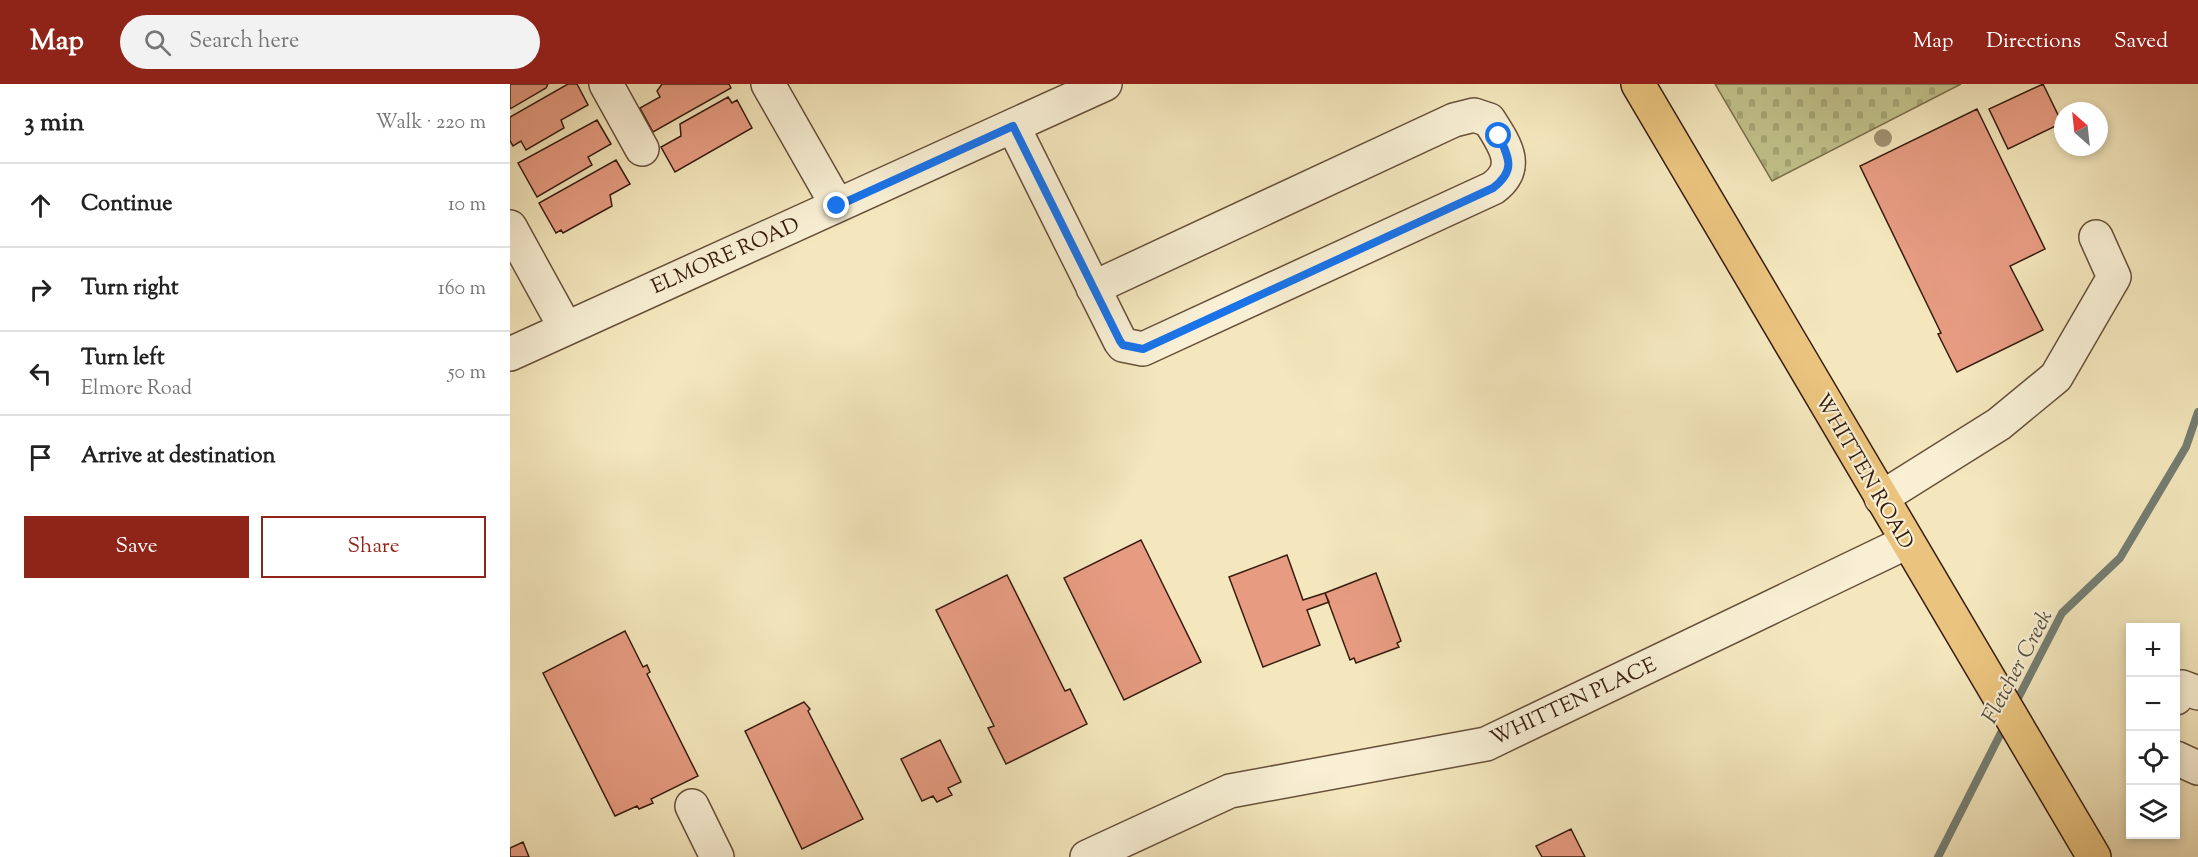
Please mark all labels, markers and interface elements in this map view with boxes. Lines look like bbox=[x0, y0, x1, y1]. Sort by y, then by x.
search box bbox=[120, 15, 540, 69]
text: Map bbox=[30, 22, 84, 62]
icon: search bbox=[141, 26, 174, 59]
text: Search here bbox=[189, 26, 299, 58]
text: Map bbox=[1913, 27, 1953, 57]
text: Directions bbox=[1986, 27, 2081, 57]
text: Saved bbox=[2114, 27, 2168, 57]
north arrow bbox=[2054, 102, 2108, 156]
text: 3 min bbox=[24, 105, 84, 142]
text: Walk · 220 m bbox=[375, 109, 486, 138]
route start bbox=[1485, 122, 1511, 148]
icon: ahead bbox=[24, 189, 57, 222]
text: Continue bbox=[81, 189, 172, 221]
text: 10 m bbox=[448, 191, 486, 220]
route end bbox=[823, 192, 849, 218]
street label: ELMORE ROAD bbox=[647, 211, 805, 303]
icon: right bbox=[24, 273, 57, 306]
text: Turn right bbox=[81, 273, 178, 305]
text: 160 m bbox=[438, 275, 486, 304]
text: Turn left bbox=[81, 343, 164, 375]
icon: left bbox=[24, 357, 57, 390]
text: 50 m bbox=[448, 359, 486, 388]
text: Elmore Road bbox=[81, 375, 192, 404]
street label: WHITTEN ROAD bbox=[1806, 389, 1920, 555]
icon: arrive bbox=[24, 441, 57, 474]
text: Arrive at destination bbox=[81, 441, 276, 473]
button: Save bbox=[24, 516, 249, 578]
button: Share bbox=[261, 516, 486, 578]
water label: Fletcher Creek bbox=[1975, 605, 2062, 730]
map controls bbox=[2126, 623, 2180, 839]
button: + bbox=[2126, 623, 2180, 677]
street label: WHITTEN PLACE bbox=[1486, 651, 1662, 755]
button: − bbox=[2126, 677, 2180, 731]
button: locate bbox=[2126, 731, 2180, 785]
button: layers bbox=[2126, 785, 2180, 839]

